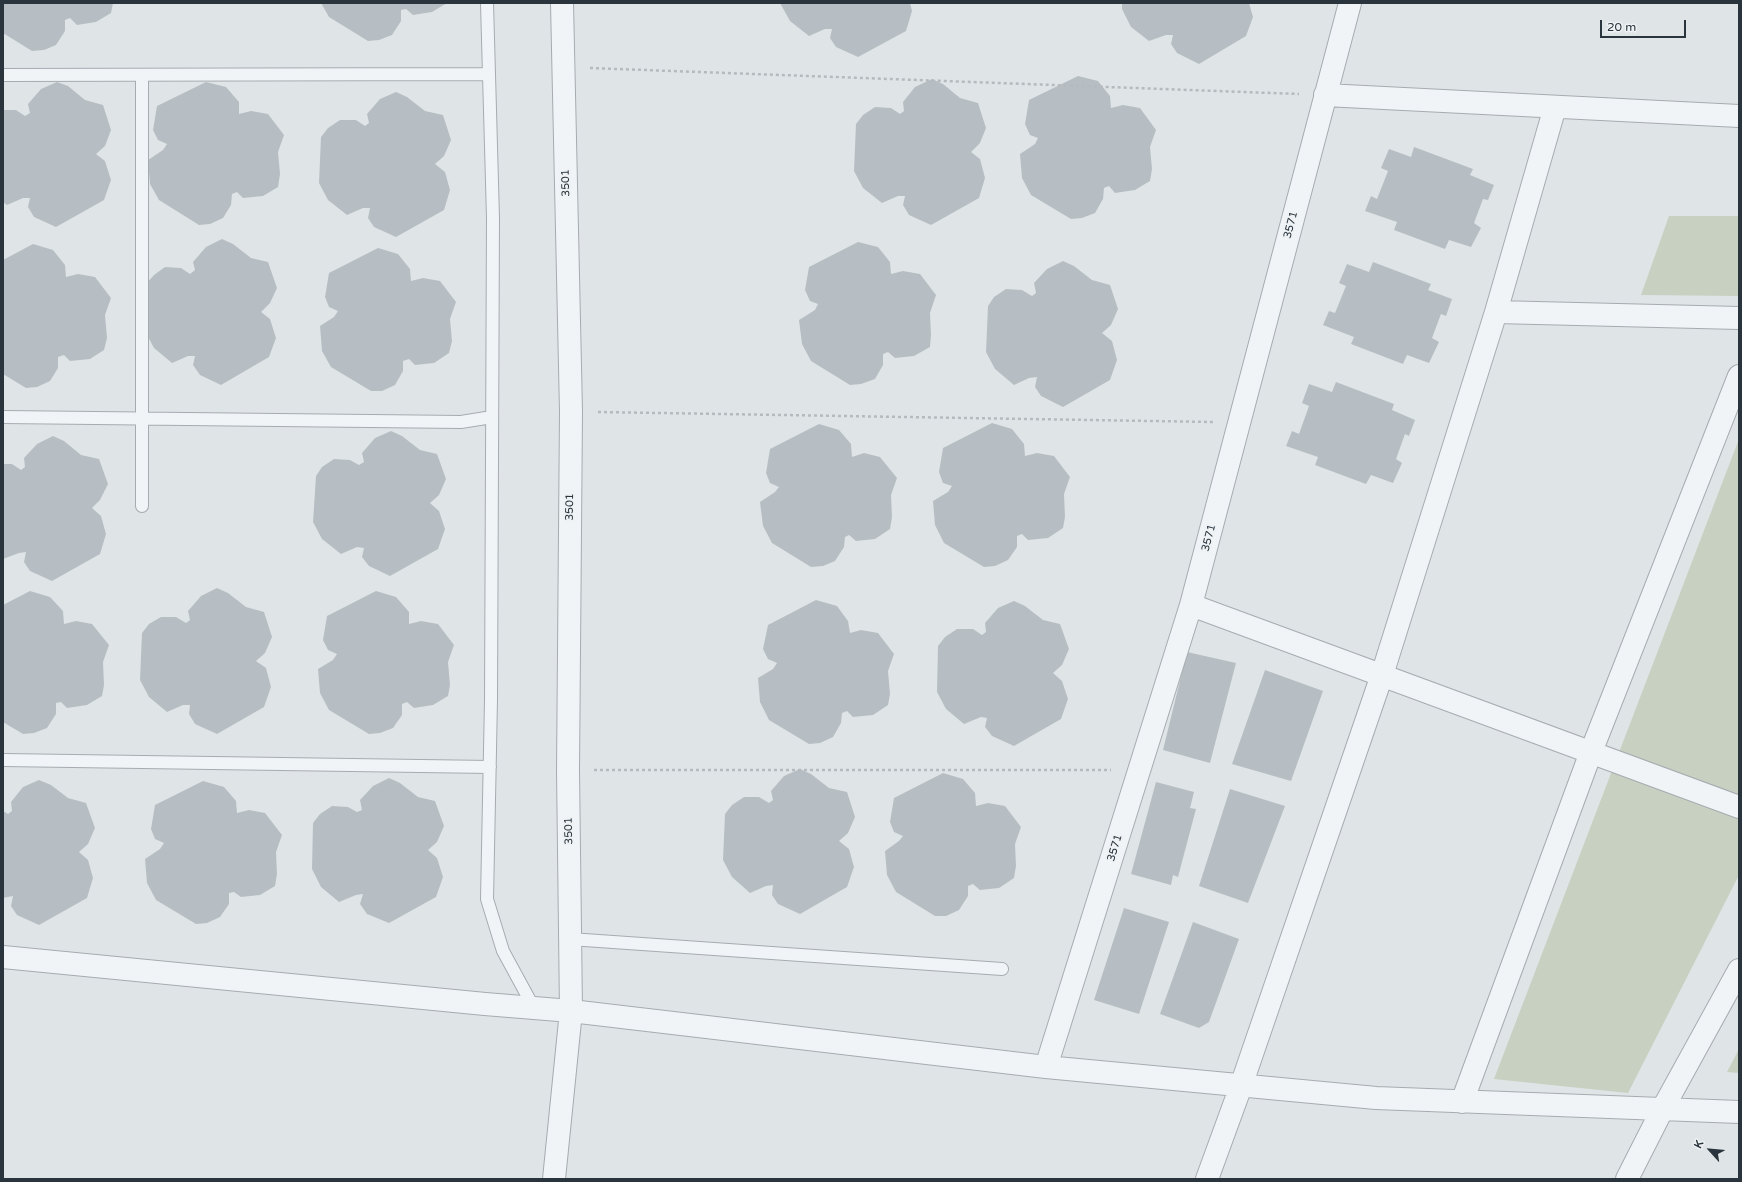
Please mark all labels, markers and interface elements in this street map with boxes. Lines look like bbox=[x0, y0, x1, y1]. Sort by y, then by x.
scale bar bbox=[1602, 12, 1688, 38]
text: 20 m bbox=[1607, 20, 1636, 34]
street label: 3501 bbox=[559, 169, 573, 197]
street label: 3571 bbox=[1281, 210, 1301, 240]
street label: 3501 bbox=[563, 493, 577, 521]
street label: 3571 bbox=[1199, 523, 1219, 553]
street label: 3501 bbox=[562, 817, 576, 845]
street label: 3571 bbox=[1105, 833, 1125, 863]
north arrow bbox=[1690, 1130, 1730, 1170]
text: K bbox=[1691, 1138, 1706, 1151]

